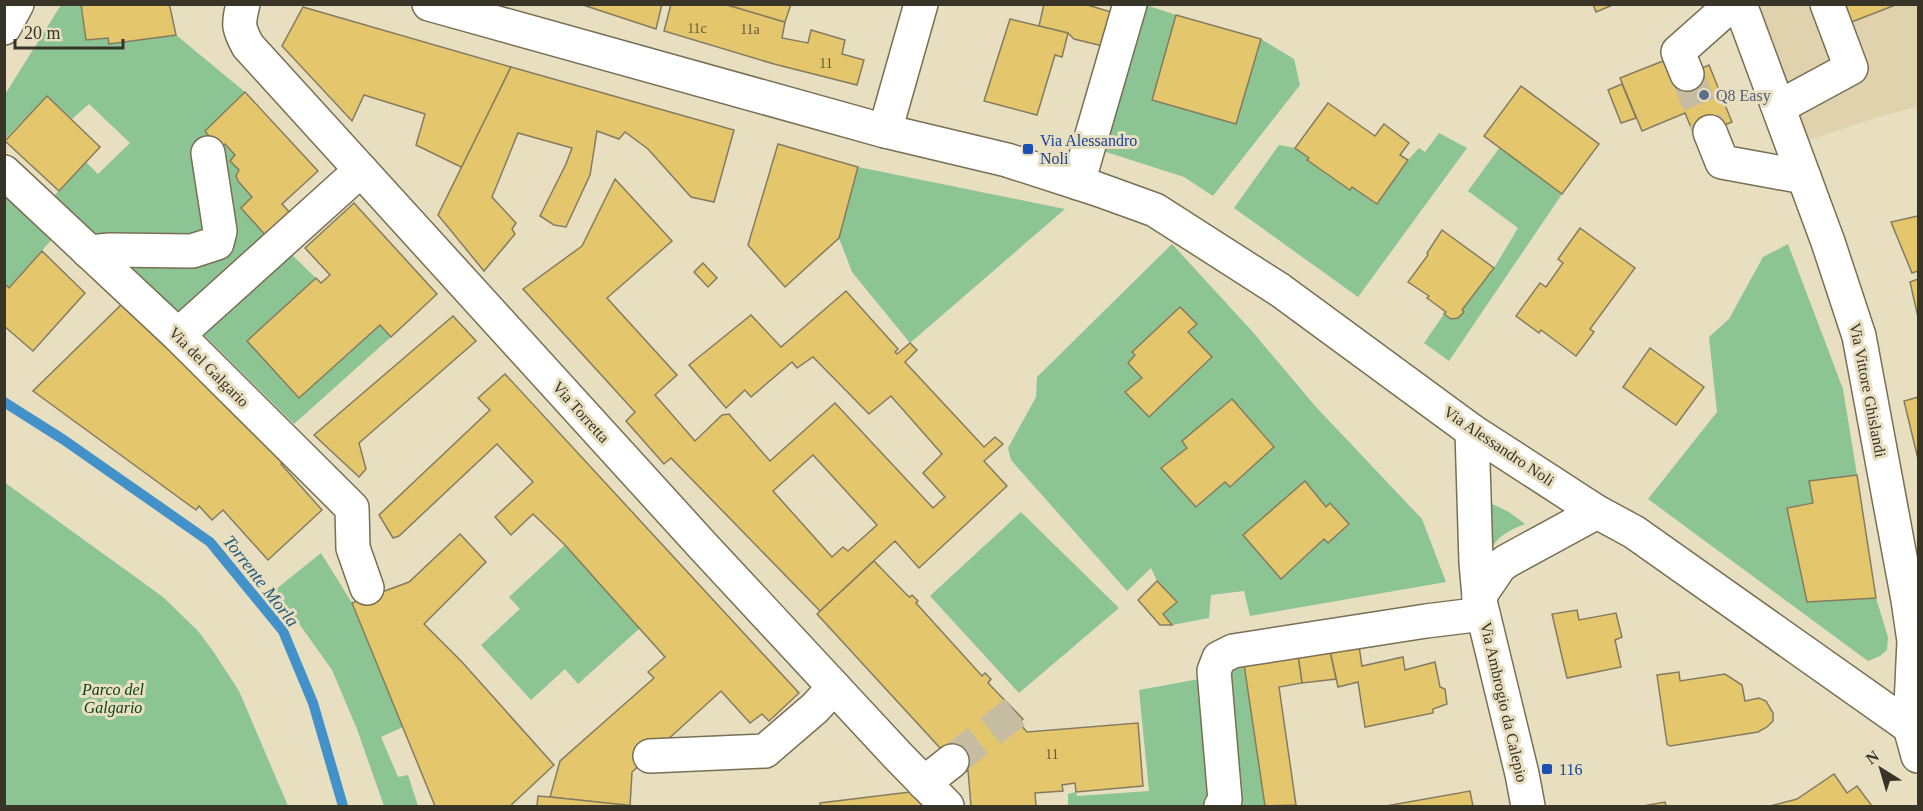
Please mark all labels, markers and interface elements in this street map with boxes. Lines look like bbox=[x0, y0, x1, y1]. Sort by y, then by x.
scale bar bbox=[15, 12, 123, 50]
house number: 11c bbox=[687, 21, 707, 36]
house number: 11a bbox=[740, 22, 761, 37]
text: 20 m bbox=[24, 23, 61, 43]
house number: 11 bbox=[819, 56, 833, 71]
place label: Q8 Easy bbox=[1716, 87, 1771, 105]
marker: Q8 Easy bbox=[1697, 88, 1711, 102]
place label: Via Alessandro Noli bbox=[1040, 132, 1137, 167]
marker: Via Alessandro Noli bbox=[1021, 142, 1035, 156]
street label: Via Vittore Ghislandi bbox=[1847, 321, 1889, 459]
street label: Via del Galgario bbox=[165, 324, 252, 411]
street label: Via Torretta bbox=[549, 378, 613, 446]
street label: Via Alessandro Noli bbox=[1440, 403, 1558, 490]
water label: Torrente Morla bbox=[219, 531, 303, 631]
street label: Via Ambrogio da Calepio bbox=[1476, 620, 1531, 784]
park label: Parco del Galgario bbox=[81, 681, 145, 717]
north arrow bbox=[1851, 739, 1911, 799]
house number: 11 bbox=[1045, 747, 1059, 762]
text: N bbox=[1863, 747, 1882, 768]
place label: 116 bbox=[1559, 761, 1582, 778]
marker: 116 bbox=[1540, 762, 1554, 776]

